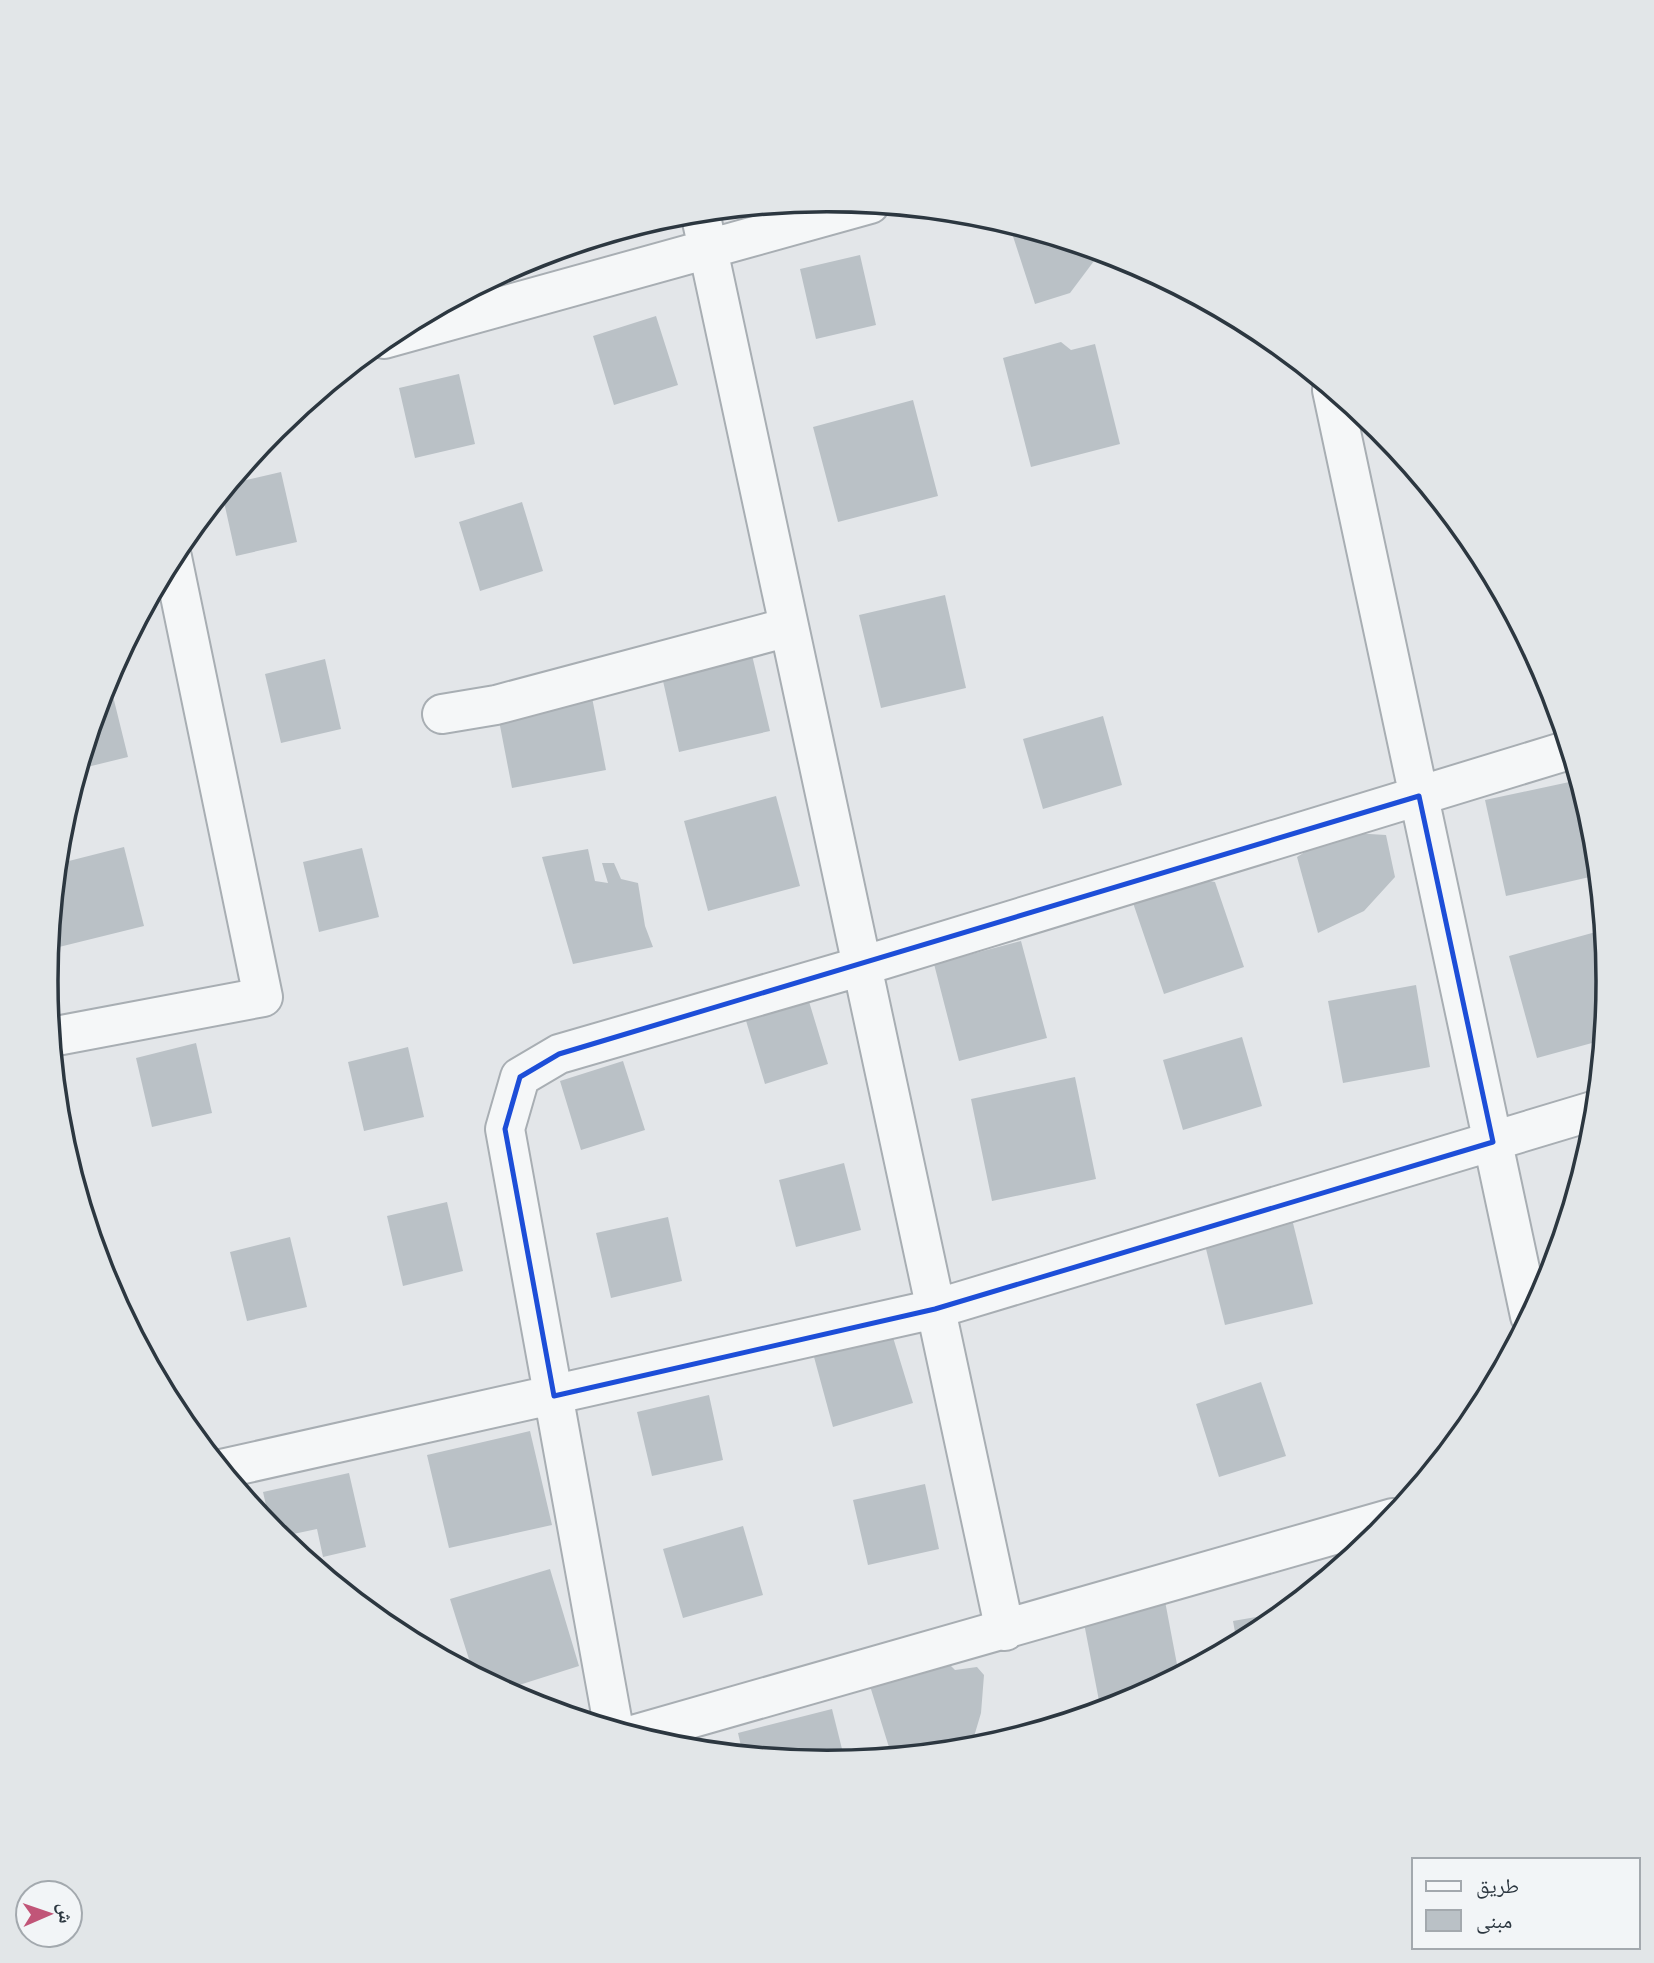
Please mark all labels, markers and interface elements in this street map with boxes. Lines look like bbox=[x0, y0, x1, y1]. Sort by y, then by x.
legend bbox=[1412, 1858, 1640, 1949]
text: طريق bbox=[1476, 1872, 1519, 1899]
north arrow bbox=[14, 1879, 84, 1949]
text: ش bbox=[54, 1903, 78, 1924]
text: مبنى bbox=[1476, 1907, 1512, 1934]

